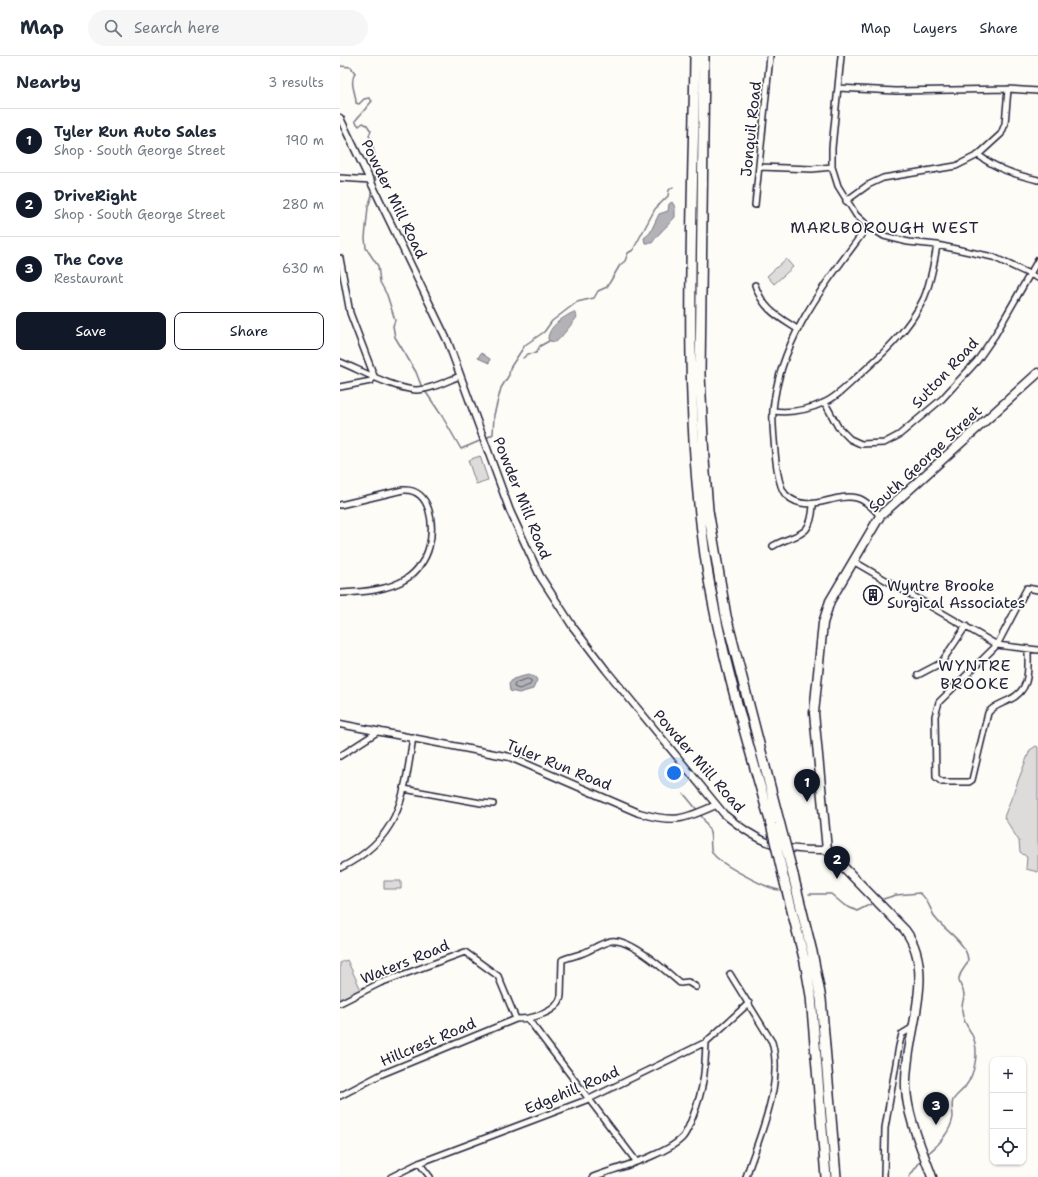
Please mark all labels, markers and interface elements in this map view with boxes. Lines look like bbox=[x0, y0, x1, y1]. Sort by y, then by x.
search box bbox=[88, 10, 368, 46]
text: Map bbox=[20, 15, 64, 40]
icon: search bbox=[102, 17, 124, 39]
text: Search here bbox=[134, 18, 220, 38]
text: Map bbox=[861, 19, 891, 37]
text: Layers bbox=[913, 19, 957, 37]
text: Share bbox=[979, 19, 1018, 37]
text: Nearby bbox=[16, 71, 81, 93]
text: 3 results bbox=[268, 74, 324, 91]
street label: Jonquil Road bbox=[736, 80, 766, 178]
text: Tyler Run Auto Sales bbox=[54, 122, 217, 142]
text: 1 bbox=[26, 132, 32, 149]
text: 190 m bbox=[285, 132, 324, 149]
street label: Powder Mill Road bbox=[356, 136, 432, 262]
text: Shop · South George Street bbox=[54, 142, 225, 159]
text: DriveRight bbox=[54, 186, 137, 206]
text: 2 bbox=[24, 196, 34, 213]
text: 280 m bbox=[282, 196, 324, 213]
text: Shop · South George Street bbox=[54, 206, 225, 223]
district label: MARLBOROUGH WEST bbox=[790, 217, 980, 238]
text: The Cove bbox=[54, 250, 123, 270]
text: 3 bbox=[24, 260, 34, 277]
text: 630 m bbox=[282, 260, 324, 277]
text: Restaurant bbox=[54, 270, 124, 287]
button: Save bbox=[16, 312, 166, 350]
button: Share bbox=[174, 312, 324, 350]
street label: Sutton Road bbox=[907, 333, 983, 413]
street label: South George Street bbox=[864, 401, 986, 517]
street label: Powder Mill Road bbox=[488, 434, 556, 563]
place label: Wyntre Brooke Surgical Associates bbox=[887, 576, 1026, 613]
building icon: Wyntre Brooke Surgical Associates bbox=[862, 584, 884, 606]
district label: WYNTRE BROOKE bbox=[938, 655, 1012, 694]
street label: Powder Mill Road bbox=[649, 705, 750, 817]
street label: Tyler Run Road bbox=[503, 735, 615, 795]
your location bbox=[664, 763, 684, 783]
pin: 1 bbox=[794, 769, 820, 802]
pin: 2 bbox=[824, 846, 850, 879]
street label: Waters Road bbox=[358, 935, 453, 989]
street label: Hillcrest Road bbox=[377, 1013, 479, 1071]
map controls bbox=[990, 1057, 1026, 1165]
button: + bbox=[990, 1057, 1026, 1093]
street label: Edgehill Road bbox=[522, 1061, 623, 1119]
pin: 3 bbox=[923, 1092, 949, 1125]
button: − bbox=[990, 1093, 1026, 1129]
button: locate bbox=[990, 1129, 1026, 1165]

